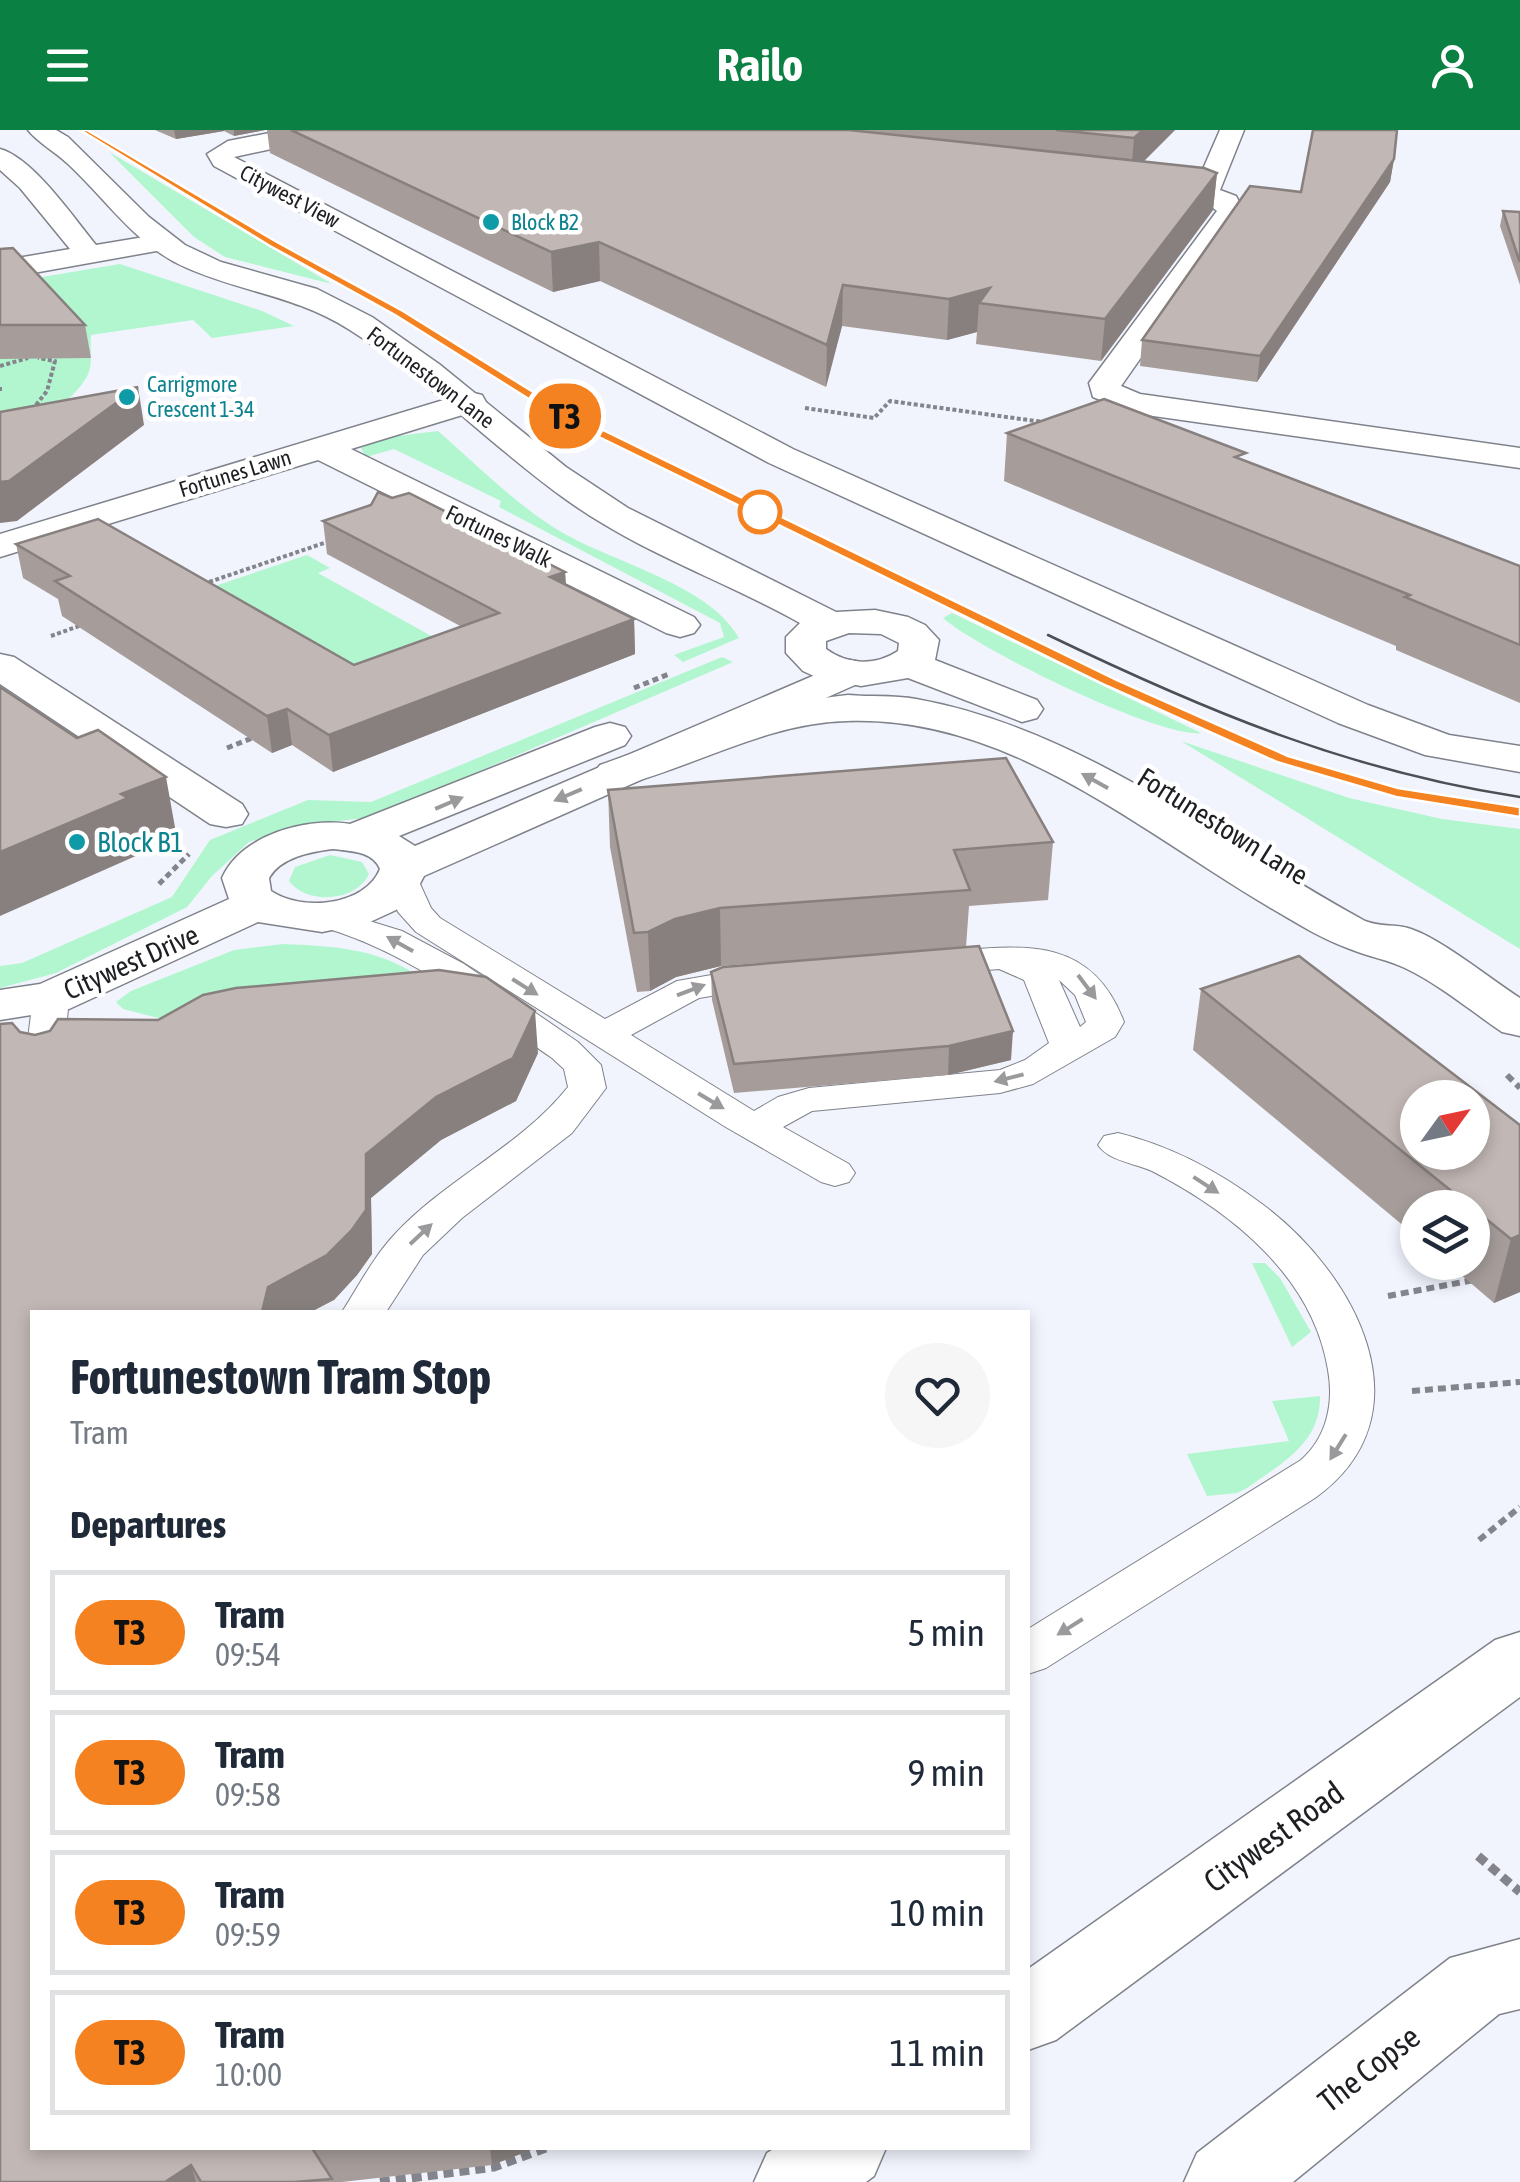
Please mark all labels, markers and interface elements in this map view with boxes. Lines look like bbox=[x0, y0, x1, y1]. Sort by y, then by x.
icon: menu bbox=[40, 38, 95, 93]
icon: person bbox=[1425, 38, 1480, 93]
text: Railo bbox=[717, 39, 803, 91]
street label: Citywest View bbox=[236, 159, 344, 233]
place label: Block B2 bbox=[511, 209, 579, 235]
marker: Block B2 bbox=[480, 211, 502, 233]
street label: Fortunestown Lane bbox=[362, 321, 500, 433]
place label: Carrigmore Crescent 1-34 bbox=[147, 371, 255, 422]
line badge: T3 bbox=[520, 384, 610, 448]
marker: Carrigmore Crescent 1-34 bbox=[116, 386, 138, 408]
text: T3 bbox=[549, 396, 581, 436]
street label: Fortunes Lawn bbox=[176, 444, 294, 502]
unlabelled marker bbox=[739, 491, 781, 533]
street label: Fortunes Walk bbox=[442, 499, 556, 573]
street label: Fortunestown Lane bbox=[1132, 761, 1314, 891]
one-way arrow bbox=[1081, 773, 1110, 790]
one-way arrow bbox=[553, 787, 583, 803]
one-way arrow bbox=[434, 795, 464, 811]
place label: Block B1 bbox=[97, 826, 184, 858]
marker: Block B1 bbox=[66, 831, 88, 853]
street label: Citywest Drive bbox=[59, 918, 203, 1006]
one-way arrow bbox=[385, 935, 414, 952]
one-way arrow bbox=[1076, 974, 1096, 1000]
one-way arrow bbox=[512, 977, 539, 996]
one-way arrow bbox=[677, 982, 707, 997]
one-way arrow bbox=[993, 1071, 1024, 1086]
north arrow bbox=[1400, 1080, 1490, 1170]
map controls bbox=[1400, 1080, 1490, 1280]
one-way arrow bbox=[697, 1092, 725, 1109]
one-way arrow bbox=[1192, 1176, 1219, 1194]
button: layers bbox=[1400, 1190, 1490, 1280]
one-way arrow bbox=[408, 1223, 432, 1246]
button: heart bbox=[885, 1343, 990, 1448]
text: Fortunestown Tram Stop bbox=[70, 1349, 491, 1404]
text: Tram bbox=[70, 1414, 129, 1451]
one-way arrow bbox=[1329, 1433, 1347, 1460]
text: Departures bbox=[70, 1503, 226, 1546]
text: Tram bbox=[215, 1593, 285, 1636]
text: 5 min bbox=[907, 1611, 985, 1654]
text: T3 bbox=[114, 1612, 146, 1652]
one-way arrow bbox=[1056, 1618, 1084, 1635]
text: 09:54 bbox=[215, 1636, 281, 1673]
text: Tram bbox=[215, 1733, 285, 1776]
text: 9 min bbox=[907, 1751, 985, 1794]
text: T3 bbox=[114, 1752, 146, 1792]
street label: Citywest Road bbox=[1197, 1774, 1351, 1900]
text: 09:58 bbox=[215, 1776, 281, 1813]
text: Tram bbox=[215, 1873, 285, 1916]
text: 10 min bbox=[890, 1891, 985, 1934]
text: T3 bbox=[114, 1892, 146, 1932]
text: 09:59 bbox=[215, 1916, 281, 1953]
text: Tram bbox=[215, 2013, 285, 2056]
street label: The Copse bbox=[1311, 2018, 1427, 2120]
text: 11 min bbox=[890, 2031, 985, 2074]
text: T3 bbox=[114, 2032, 146, 2072]
text: 10:00 bbox=[215, 2056, 282, 2093]

